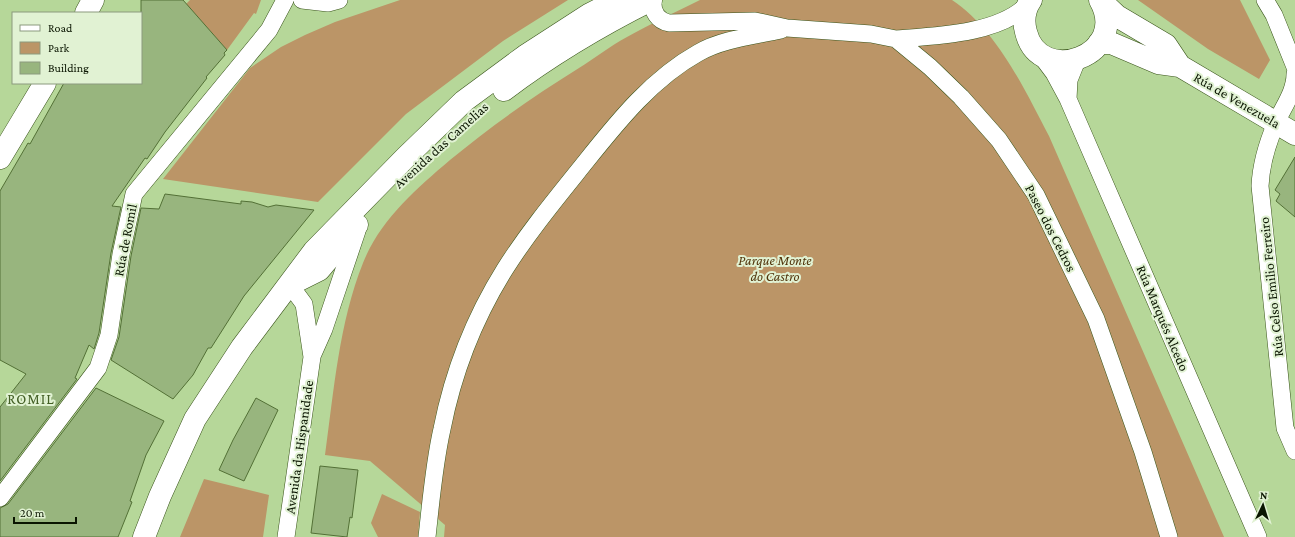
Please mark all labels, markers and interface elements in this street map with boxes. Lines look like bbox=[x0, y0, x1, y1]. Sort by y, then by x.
legend bbox=[12, 12, 142, 84]
text: Road bbox=[48, 21, 73, 35]
text: Park bbox=[48, 41, 70, 55]
text: Building bbox=[48, 61, 89, 75]
street label: Rúa de Venezuela bbox=[1191, 69, 1284, 131]
street label: Avenida das Camelias bbox=[391, 99, 491, 191]
street label: Paseo dos Cedros bbox=[1022, 182, 1080, 274]
street label: Rúa de Romil bbox=[110, 202, 140, 278]
street label: Rúa Celso Emilio Ferreiro bbox=[1256, 216, 1286, 358]
park label: Parque Monte do Castro bbox=[738, 252, 812, 284]
street label: Rúa Marqués Alcedo bbox=[1133, 263, 1193, 373]
street label: Avenida da Hispanidade bbox=[282, 379, 316, 515]
district label: ROMIL bbox=[7, 391, 55, 407]
north arrow bbox=[1243, 485, 1283, 525]
text: N bbox=[1260, 489, 1268, 501]
scale bar bbox=[14, 499, 76, 525]
text: 20 m bbox=[20, 506, 45, 520]

